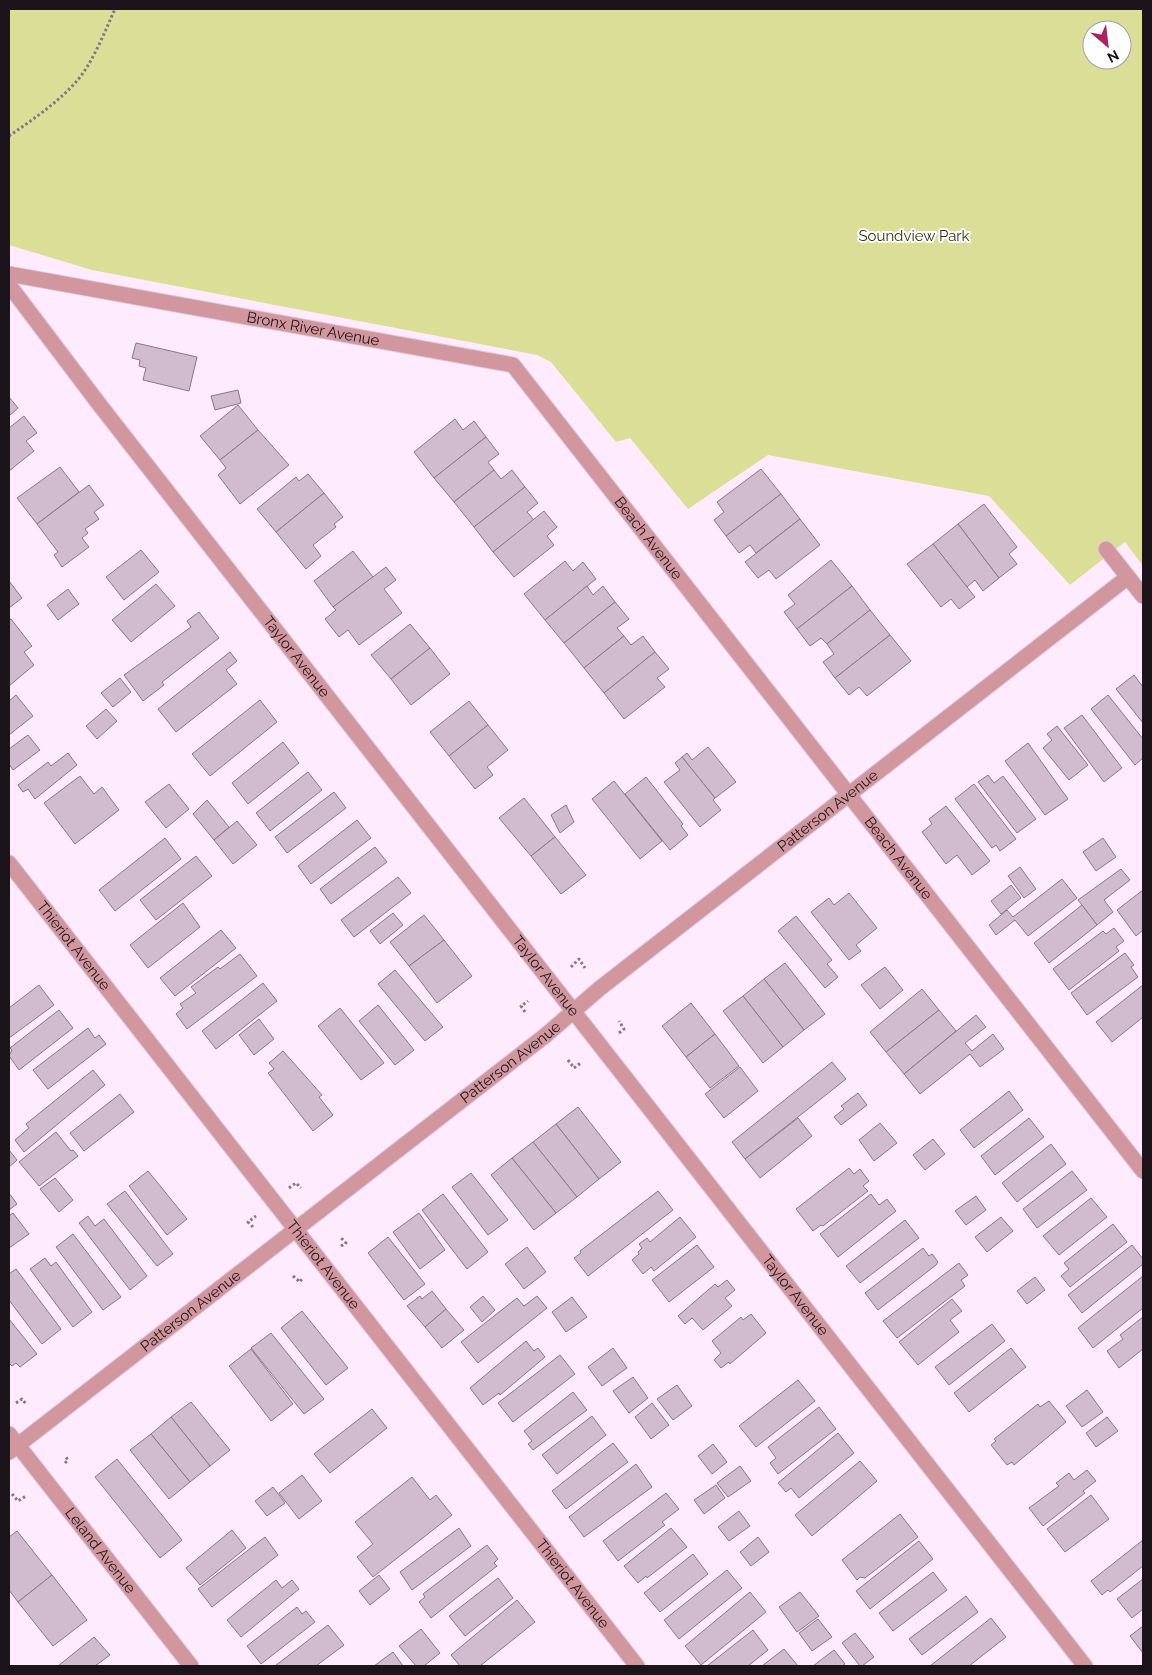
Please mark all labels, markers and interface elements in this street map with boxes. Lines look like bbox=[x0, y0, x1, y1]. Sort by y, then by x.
north arrow bbox=[1082, 20, 1132, 70]
text: N bbox=[1105, 47, 1122, 66]
park label: Soundview Park bbox=[858, 227, 970, 245]
street label: Bronx River Avenue bbox=[245, 308, 381, 350]
street label: Beach Avenue bbox=[610, 493, 686, 583]
street label: Taylor Avenue bbox=[259, 613, 334, 701]
street label: Patterson Avenue bbox=[774, 766, 882, 856]
street label: Beach Avenue bbox=[861, 813, 936, 903]
street label: Thieriot Avenue bbox=[33, 897, 114, 994]
street label: Taylor Avenue bbox=[509, 932, 583, 1020]
street label: Patterson Avenue bbox=[457, 1017, 564, 1107]
street label: Thieriot Avenue bbox=[283, 1216, 364, 1313]
street label: Taylor Avenue bbox=[758, 1251, 832, 1339]
street label: Patterson Avenue bbox=[137, 1266, 245, 1356]
street label: Leland Avenue bbox=[61, 1504, 140, 1597]
street label: Thieriot Avenue bbox=[532, 1535, 613, 1632]

